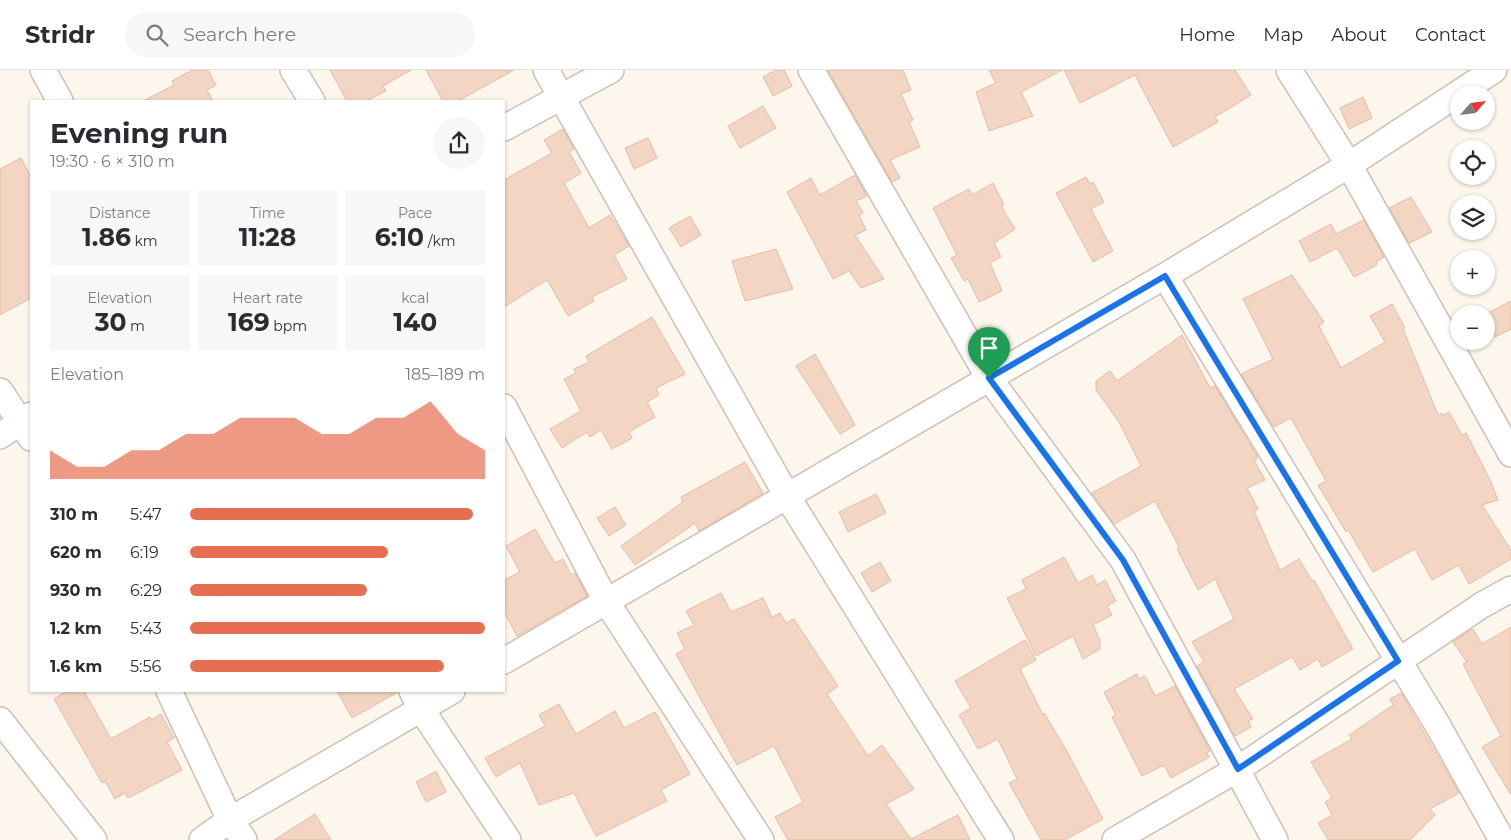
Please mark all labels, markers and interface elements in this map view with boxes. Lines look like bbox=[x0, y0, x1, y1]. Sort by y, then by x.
search box bbox=[125, 12, 475, 57]
text: Stridr bbox=[25, 20, 95, 49]
icon: search bbox=[143, 21, 171, 49]
text: Search here bbox=[183, 23, 296, 46]
text: Home bbox=[1179, 24, 1235, 46]
text: Map bbox=[1263, 24, 1303, 46]
text: About bbox=[1331, 24, 1387, 46]
text: Contact bbox=[1415, 24, 1486, 46]
north arrow bbox=[1450, 85, 1495, 130]
map controls bbox=[1450, 85, 1495, 350]
text: Evening run bbox=[50, 116, 228, 150]
button: share bbox=[433, 117, 485, 169]
button: locate bbox=[1450, 140, 1495, 185]
text: 19:30 · 6 × 310 m bbox=[50, 152, 175, 171]
button: layers bbox=[1450, 195, 1495, 240]
text: Distance bbox=[89, 204, 151, 222]
text: Time bbox=[250, 204, 285, 222]
text: Pace bbox=[398, 204, 432, 222]
text: 1.86 bbox=[82, 222, 131, 252]
text: 11:28 bbox=[239, 222, 296, 252]
text: 6:10 bbox=[375, 222, 424, 252]
text: km bbox=[131, 232, 158, 250]
text: /km bbox=[424, 232, 456, 250]
button: + bbox=[1450, 250, 1495, 295]
text: Elevation bbox=[87, 289, 152, 307]
text: Heart rate bbox=[232, 289, 303, 307]
text: kcal bbox=[401, 289, 429, 307]
button: − bbox=[1450, 305, 1495, 350]
text: 30 bbox=[95, 307, 126, 337]
text: 169 bbox=[228, 307, 270, 337]
text: 140 bbox=[393, 307, 437, 337]
text: m bbox=[126, 317, 145, 335]
text: bpm bbox=[270, 317, 307, 335]
pin bbox=[968, 327, 1010, 378]
icon: arrive bbox=[975, 334, 1003, 362]
text: Elevation bbox=[50, 365, 124, 384]
text: 185–189 m bbox=[405, 365, 485, 384]
text: 310 m bbox=[50, 505, 98, 524]
text: 5:47 bbox=[130, 505, 162, 524]
text: 620 m bbox=[50, 543, 102, 562]
text: 6:19 bbox=[130, 543, 159, 562]
text: 930 m bbox=[50, 581, 102, 600]
text: 6:29 bbox=[130, 581, 162, 600]
text: 1.2 km bbox=[50, 619, 102, 638]
text: 5:43 bbox=[130, 619, 162, 638]
text: 1.6 km bbox=[50, 657, 102, 676]
text: 5:56 bbox=[130, 657, 161, 676]

